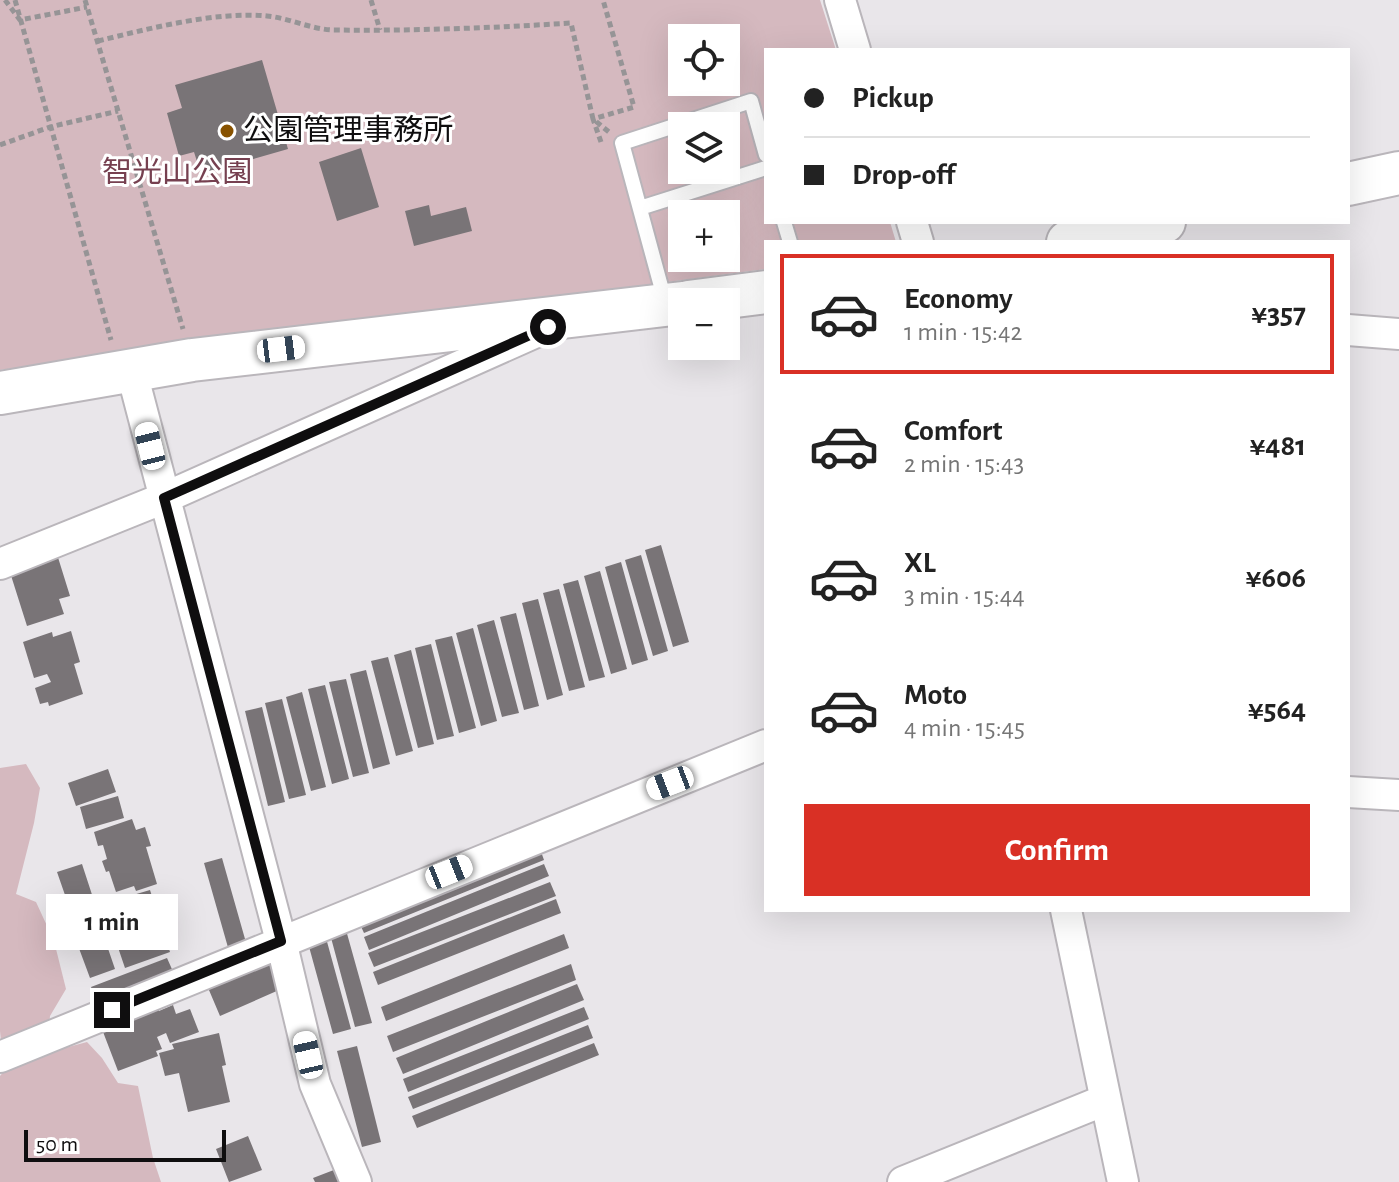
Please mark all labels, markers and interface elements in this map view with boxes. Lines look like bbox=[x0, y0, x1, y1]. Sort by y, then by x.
map controls bbox=[668, 24, 740, 360]
button: locate bbox=[668, 24, 740, 96]
text: Pickup bbox=[852, 83, 934, 113]
button: layers bbox=[668, 112, 740, 184]
place label: 公園管理事務所 bbox=[243, 114, 453, 146]
marker: 公園管理事務所 bbox=[218, 122, 236, 140]
park label: 智光山公園 bbox=[102, 156, 252, 188]
text: Drop-off bbox=[852, 160, 955, 190]
button: + bbox=[668, 200, 740, 272]
icon: car bbox=[808, 278, 880, 350]
text: Economy bbox=[904, 284, 1013, 314]
button: − bbox=[668, 288, 740, 360]
text: ¥357 bbox=[1251, 299, 1306, 329]
route start bbox=[530, 309, 566, 345]
text: 1 min · 15:42 bbox=[904, 319, 1022, 345]
car bbox=[256, 334, 306, 364]
icon: car bbox=[808, 410, 880, 482]
text: Comfort bbox=[904, 416, 1003, 446]
car bbox=[133, 420, 167, 472]
text: ¥481 bbox=[1250, 431, 1306, 461]
text: 2 min · 15:43 bbox=[904, 451, 1024, 477]
icon: car bbox=[808, 542, 880, 614]
text: XL bbox=[904, 548, 936, 578]
text: ¥606 bbox=[1246, 563, 1306, 593]
text: 3 min · 15:44 bbox=[904, 583, 1025, 609]
icon: car bbox=[808, 674, 880, 746]
text: Moto bbox=[904, 680, 967, 710]
text: ¥564 bbox=[1248, 695, 1306, 725]
text: 4 min · 15:45 bbox=[904, 715, 1025, 741]
car bbox=[643, 763, 697, 803]
button: Confirm bbox=[804, 804, 1310, 896]
car bbox=[422, 852, 476, 892]
callout: 1 min bbox=[46, 894, 178, 950]
text: 1 min bbox=[85, 909, 139, 935]
route end bbox=[94, 992, 130, 1028]
car bbox=[291, 1029, 325, 1081]
scale bar bbox=[24, 1126, 226, 1162]
text: 50 m bbox=[36, 1133, 78, 1155]

